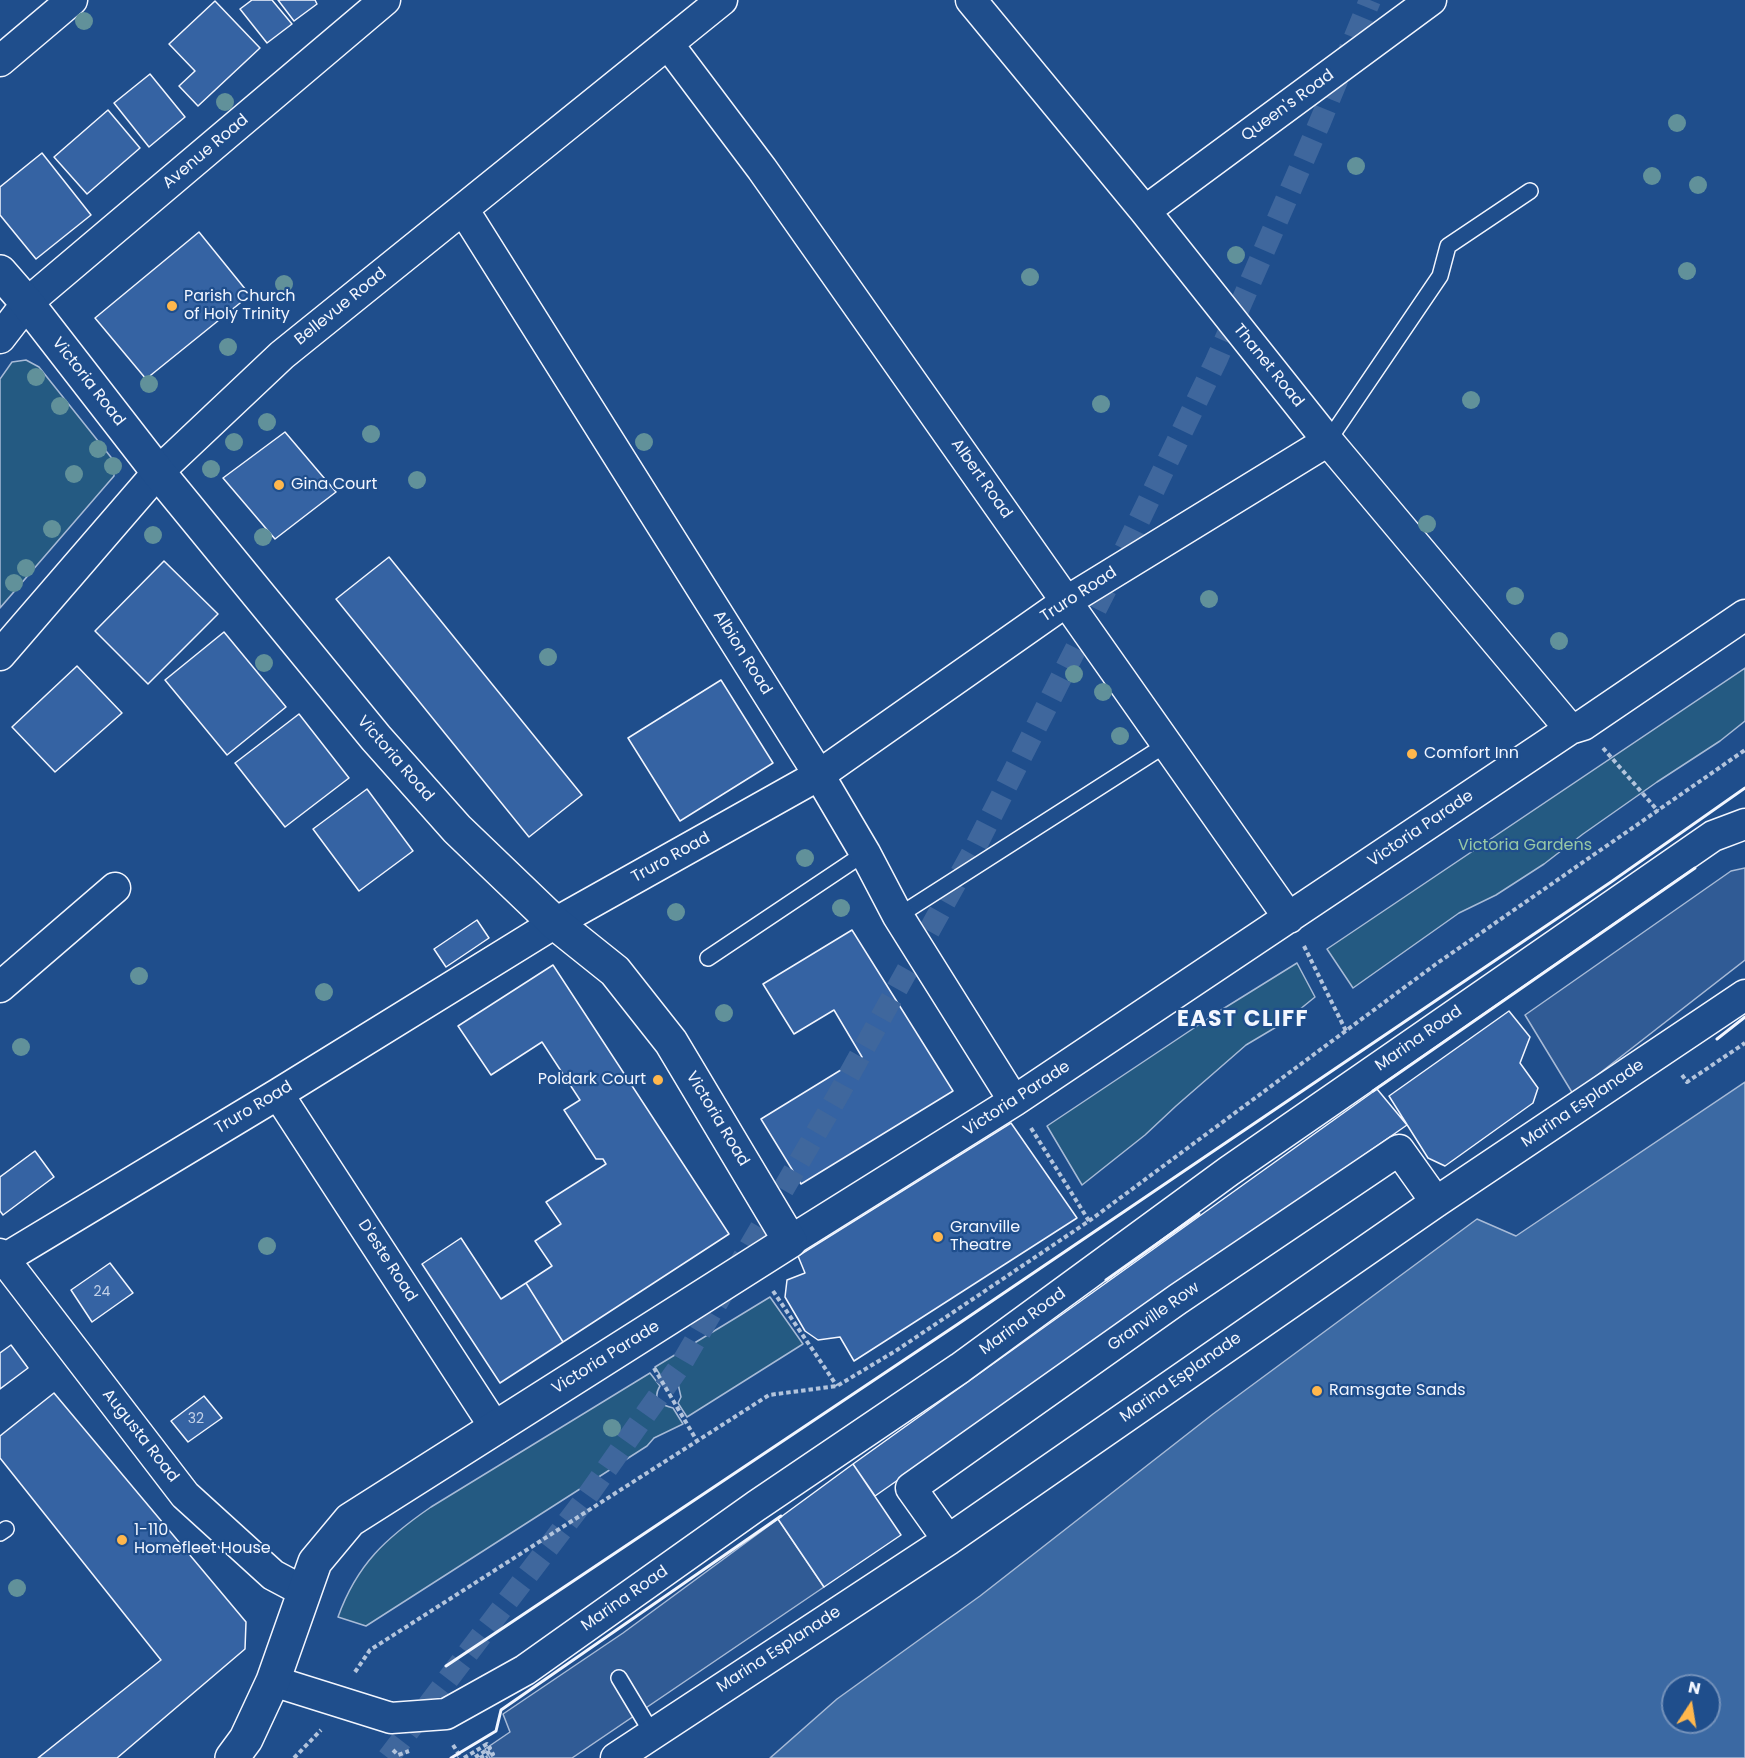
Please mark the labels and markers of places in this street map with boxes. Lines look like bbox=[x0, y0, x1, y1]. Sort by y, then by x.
place label: Parish Church of Holy Trinity bbox=[184, 287, 296, 325]
marker: Parish Church of Holy Trinity bbox=[165, 299, 179, 313]
place label: Gina Court bbox=[291, 475, 377, 495]
marker: Gina Court bbox=[272, 478, 286, 492]
place label: Comfort Inn bbox=[1424, 744, 1519, 764]
marker: Comfort Inn bbox=[1405, 747, 1419, 761]
place label: Poldark Court bbox=[538, 1070, 646, 1090]
marker: Poldark Court bbox=[651, 1073, 665, 1087]
place label: Granville Theatre bbox=[950, 1218, 1020, 1256]
marker: Granville Theatre bbox=[931, 1230, 945, 1244]
place label: Ramsgate Sands bbox=[1329, 1381, 1466, 1401]
marker: Ramsgate Sands bbox=[1310, 1384, 1324, 1398]
place label: 1-110 Homefleet House bbox=[134, 1521, 271, 1559]
marker: 1-110 Homefleet House bbox=[115, 1533, 129, 1547]

